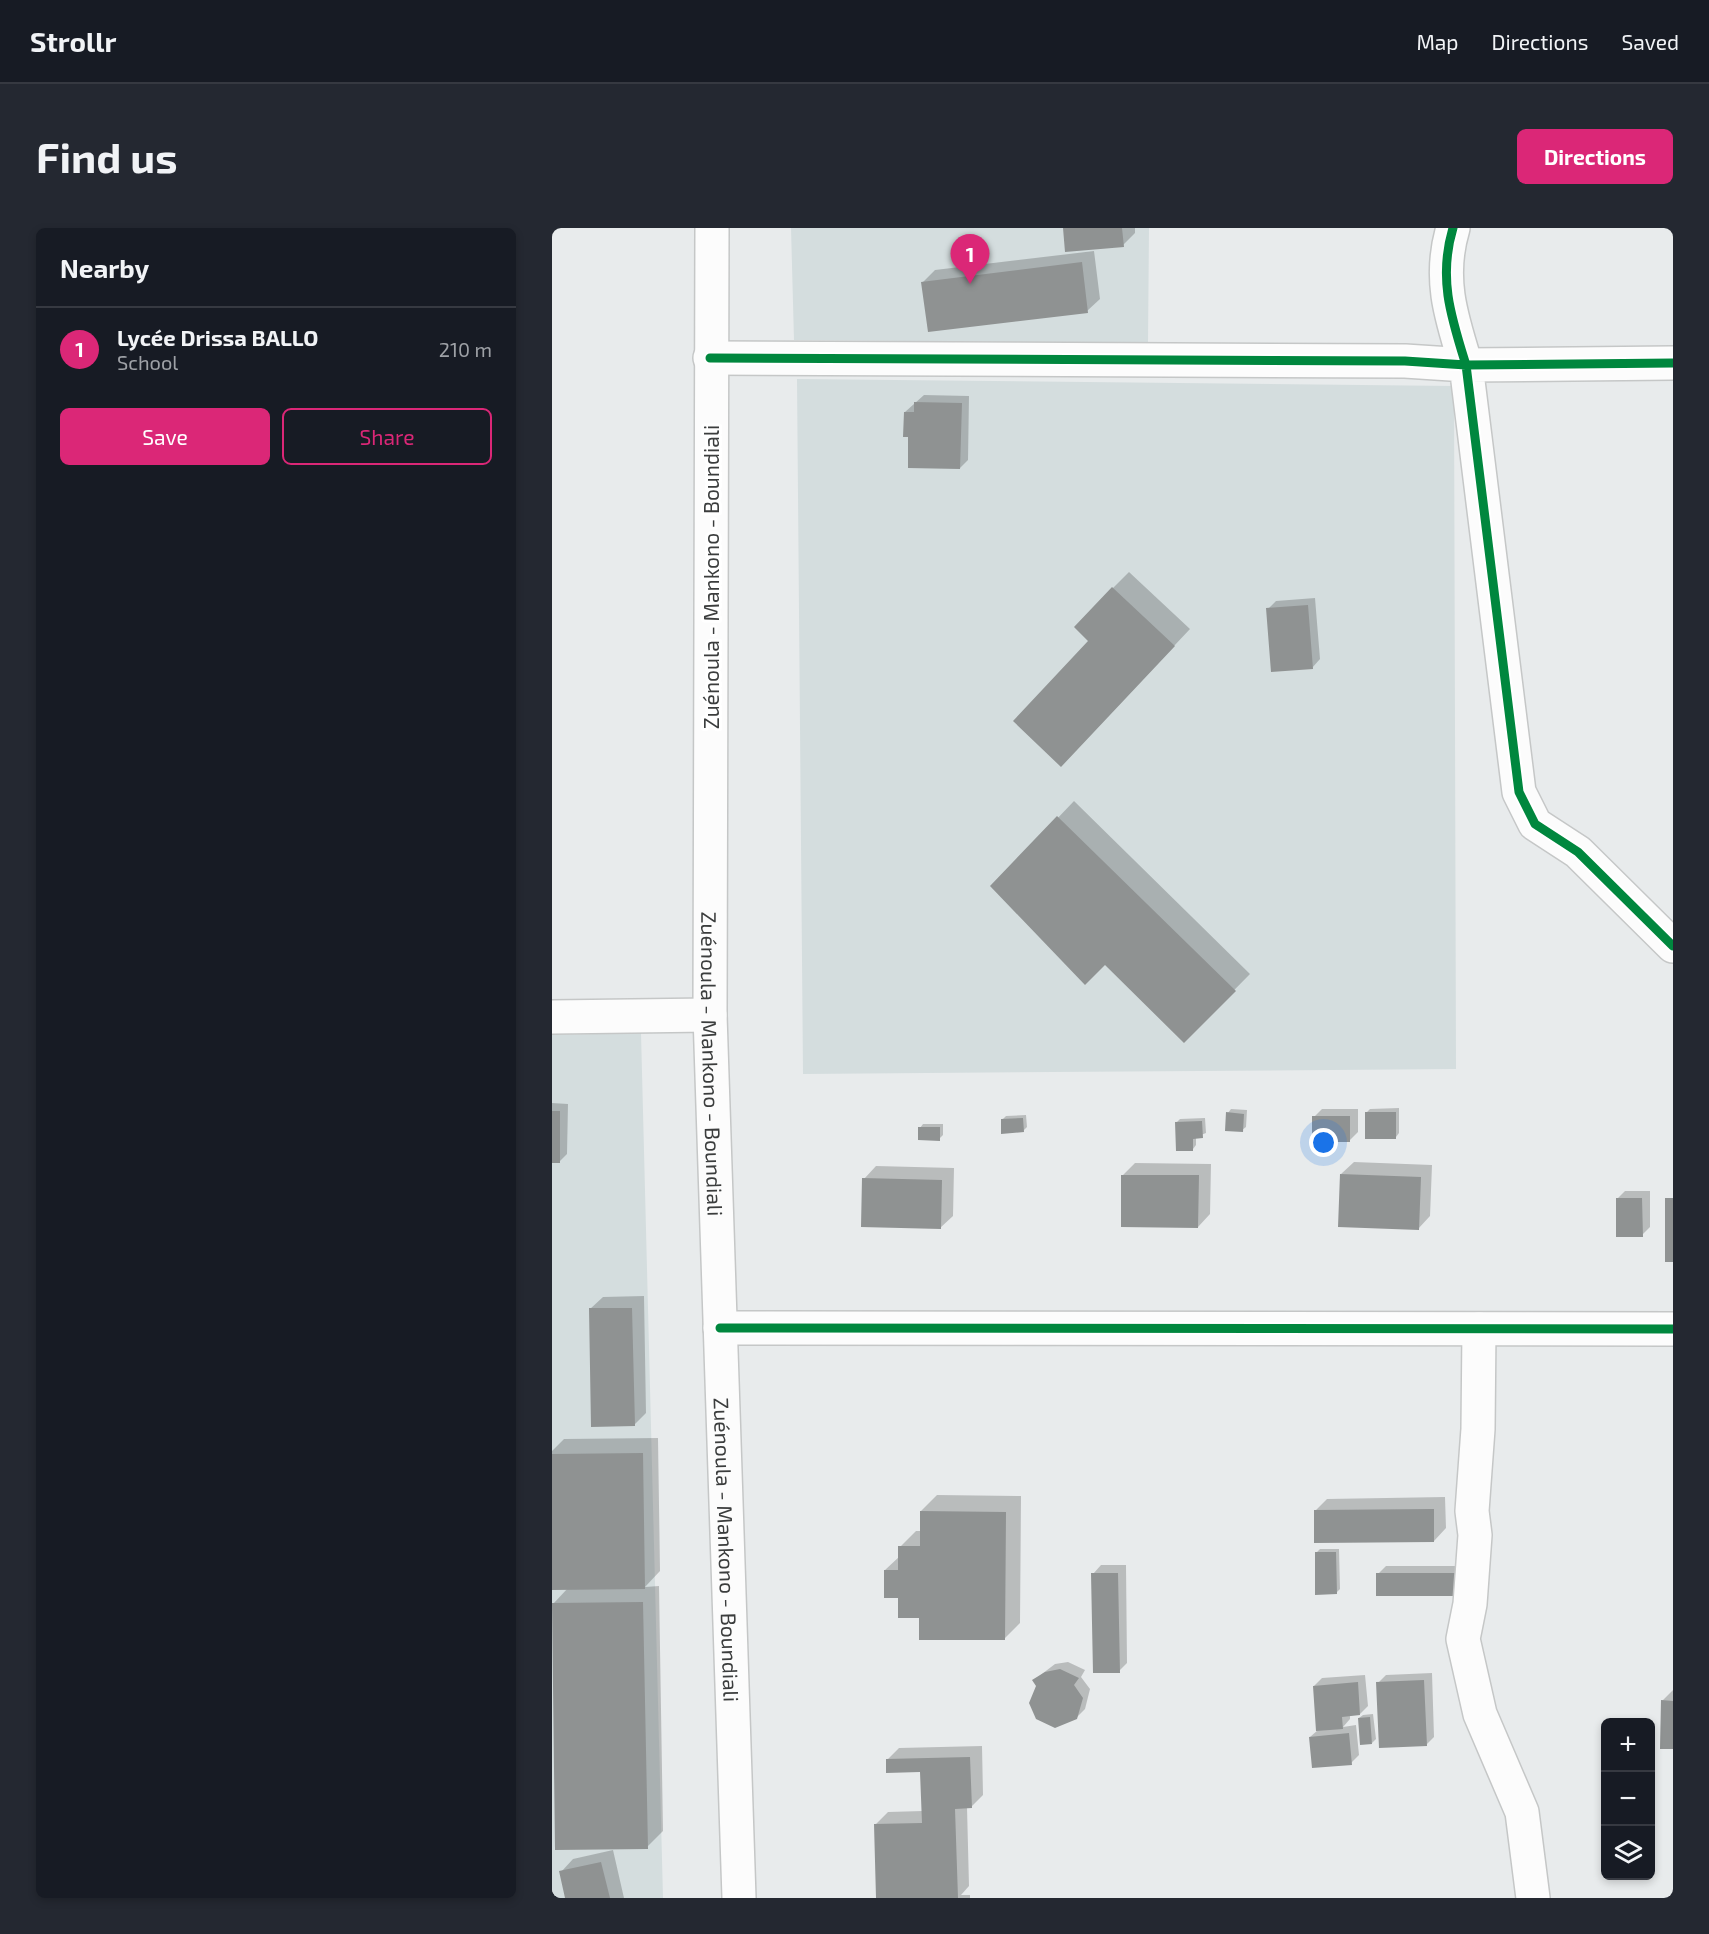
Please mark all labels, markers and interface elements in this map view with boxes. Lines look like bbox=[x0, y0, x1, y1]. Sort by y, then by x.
text: Strollr bbox=[30, 24, 116, 58]
text: Map bbox=[1416, 29, 1459, 54]
text: Directions bbox=[1492, 29, 1588, 54]
text: Saved bbox=[1621, 29, 1679, 54]
button: Directions bbox=[1517, 129, 1673, 184]
text: Find us bbox=[36, 131, 178, 181]
pin: 1 bbox=[950, 235, 990, 284]
text: Nearby bbox=[60, 252, 149, 283]
text: Lycée Drissa BALLO bbox=[117, 324, 318, 350]
text: 1 bbox=[75, 337, 84, 361]
text: 210 m bbox=[439, 337, 492, 361]
text: School bbox=[117, 350, 178, 374]
button: Save bbox=[60, 408, 270, 465]
button: Share bbox=[282, 408, 492, 465]
street label: Zuénoula - Mankono - Boundiali bbox=[698, 425, 723, 729]
street label: Zuénoula - Mankono - Boundiali bbox=[698, 912, 729, 1217]
your location bbox=[1309, 1128, 1338, 1157]
street label: Zuénoula - Mankono - Boundiali bbox=[710, 1397, 745, 1702]
map controls bbox=[1601, 1718, 1655, 1880]
button: + bbox=[1601, 1718, 1655, 1772]
button: − bbox=[1601, 1772, 1655, 1826]
button: layers bbox=[1601, 1826, 1655, 1880]

